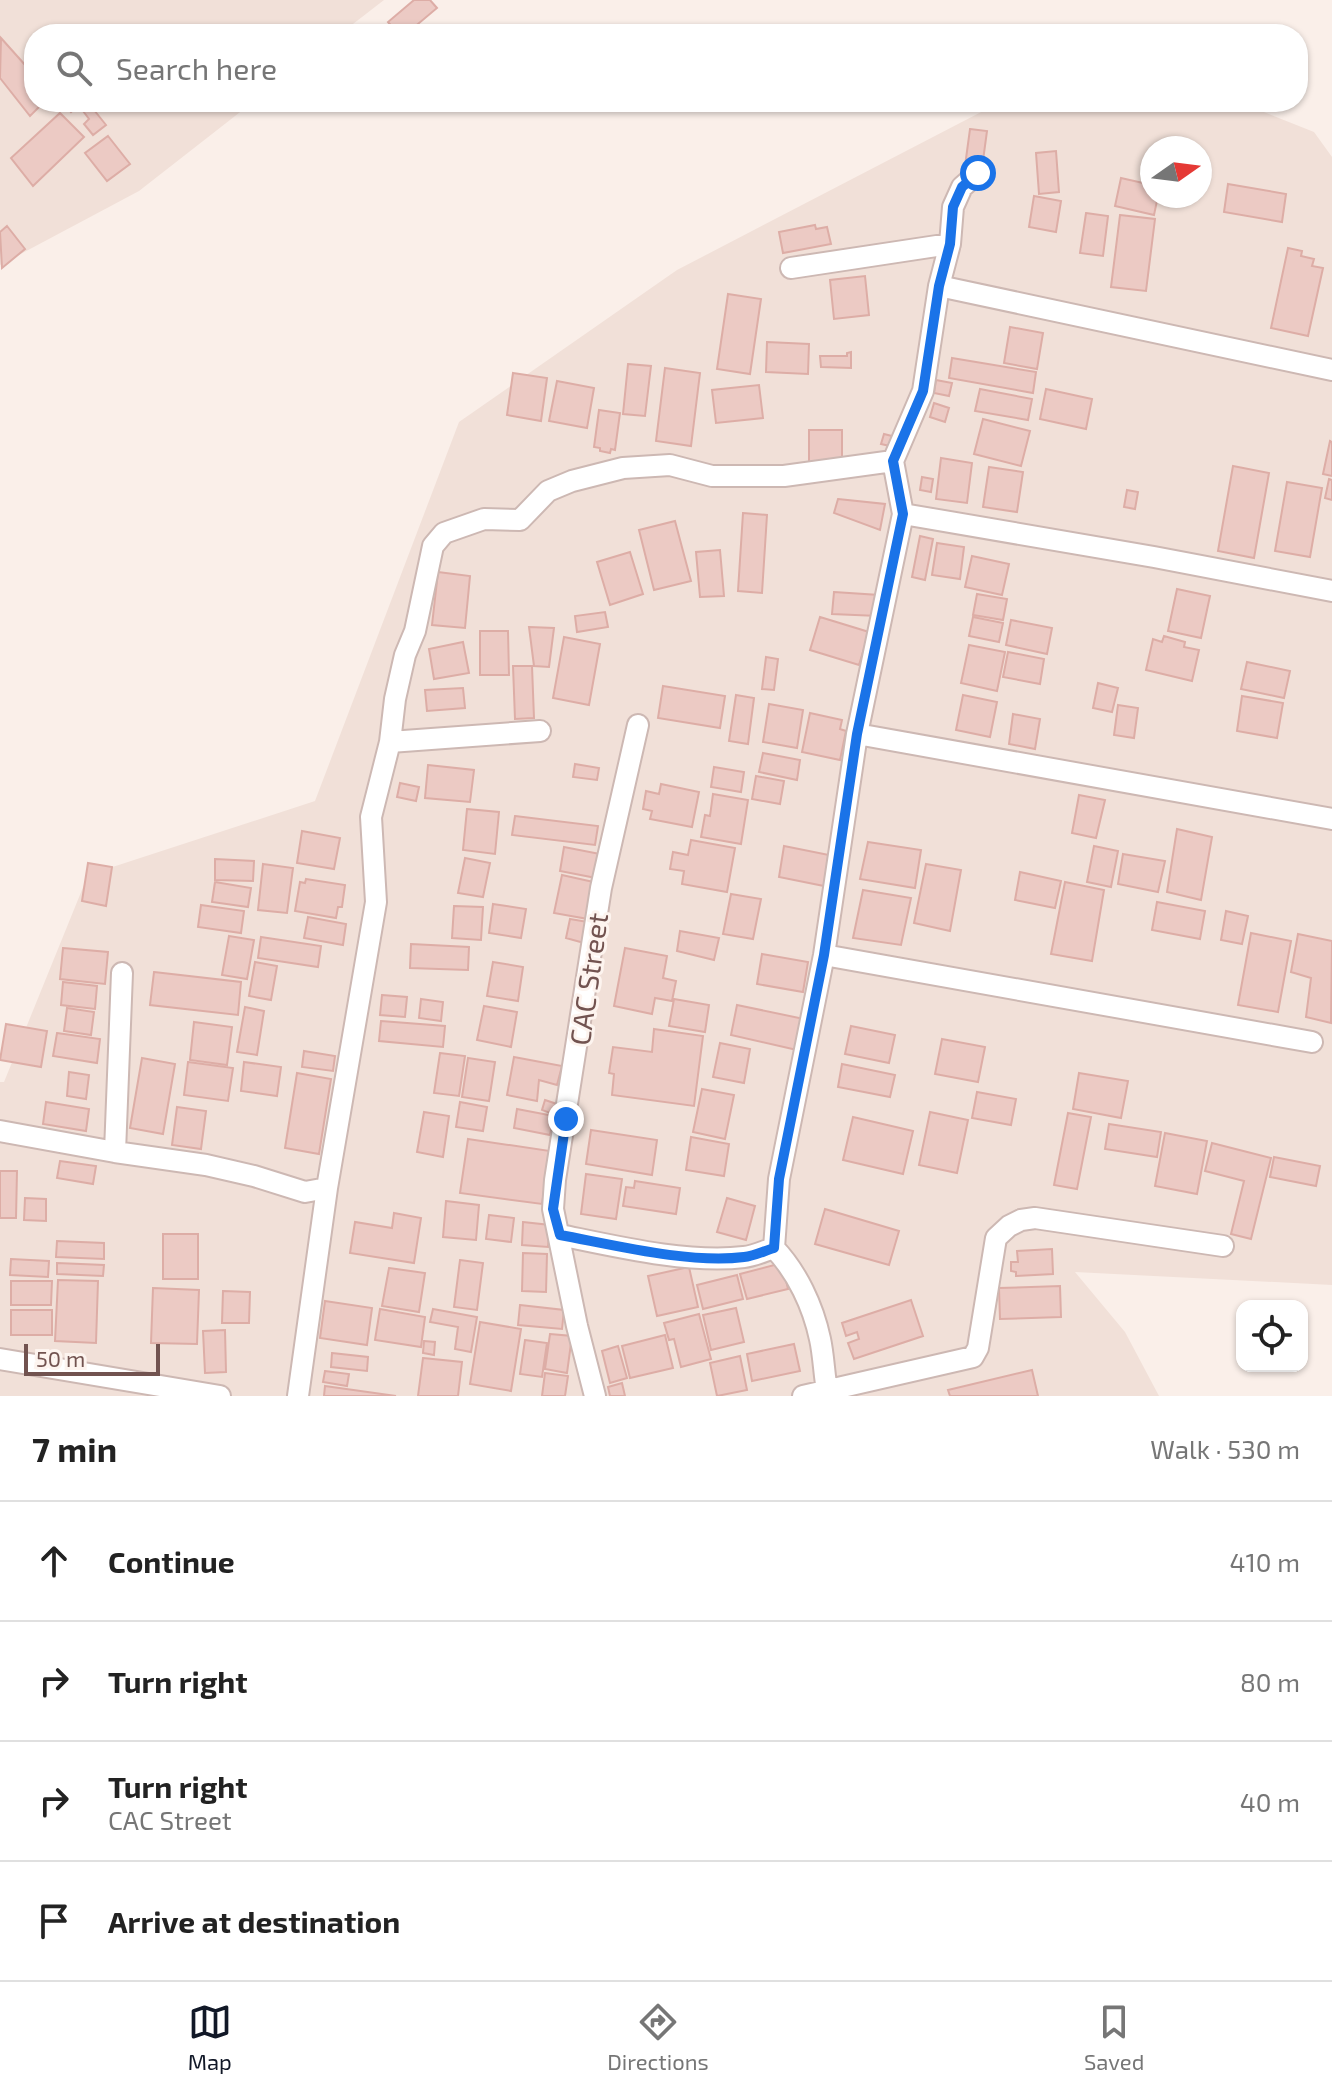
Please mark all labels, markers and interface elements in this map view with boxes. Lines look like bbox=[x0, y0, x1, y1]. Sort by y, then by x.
search box bbox=[24, 24, 1308, 112]
icon: search bbox=[52, 46, 96, 90]
text: Search here bbox=[116, 50, 277, 86]
north arrow bbox=[1140, 136, 1212, 208]
route start bbox=[960, 155, 996, 191]
street label: CAC Street bbox=[562, 911, 614, 1047]
route end bbox=[548, 1101, 584, 1137]
map controls bbox=[1236, 1300, 1308, 1372]
button: locate bbox=[1236, 1300, 1308, 1372]
scale bar bbox=[24, 1340, 160, 1376]
text: 50 m bbox=[36, 1345, 85, 1371]
text: 7 min bbox=[32, 1428, 117, 1469]
text: Walk · 530 m bbox=[1150, 1433, 1300, 1464]
icon: ahead bbox=[32, 1539, 76, 1583]
text: Continue bbox=[108, 1543, 235, 1579]
text: 410 m bbox=[1229, 1546, 1300, 1577]
icon: right bbox=[32, 1659, 76, 1703]
text: Turn right bbox=[108, 1663, 248, 1699]
text: 80 m bbox=[1240, 1666, 1300, 1697]
text: Turn right bbox=[108, 1768, 248, 1804]
icon: right bbox=[32, 1779, 76, 1823]
text: 40 m bbox=[1240, 1786, 1300, 1817]
text: CAC Street bbox=[108, 1804, 232, 1835]
icon: arrive bbox=[32, 1899, 76, 1943]
text: Arrive at destination bbox=[108, 1903, 400, 1939]
tab: Map bbox=[188, 2000, 232, 2074]
tab: Directions bbox=[607, 2000, 709, 2074]
tab: Saved bbox=[1084, 2000, 1144, 2074]

